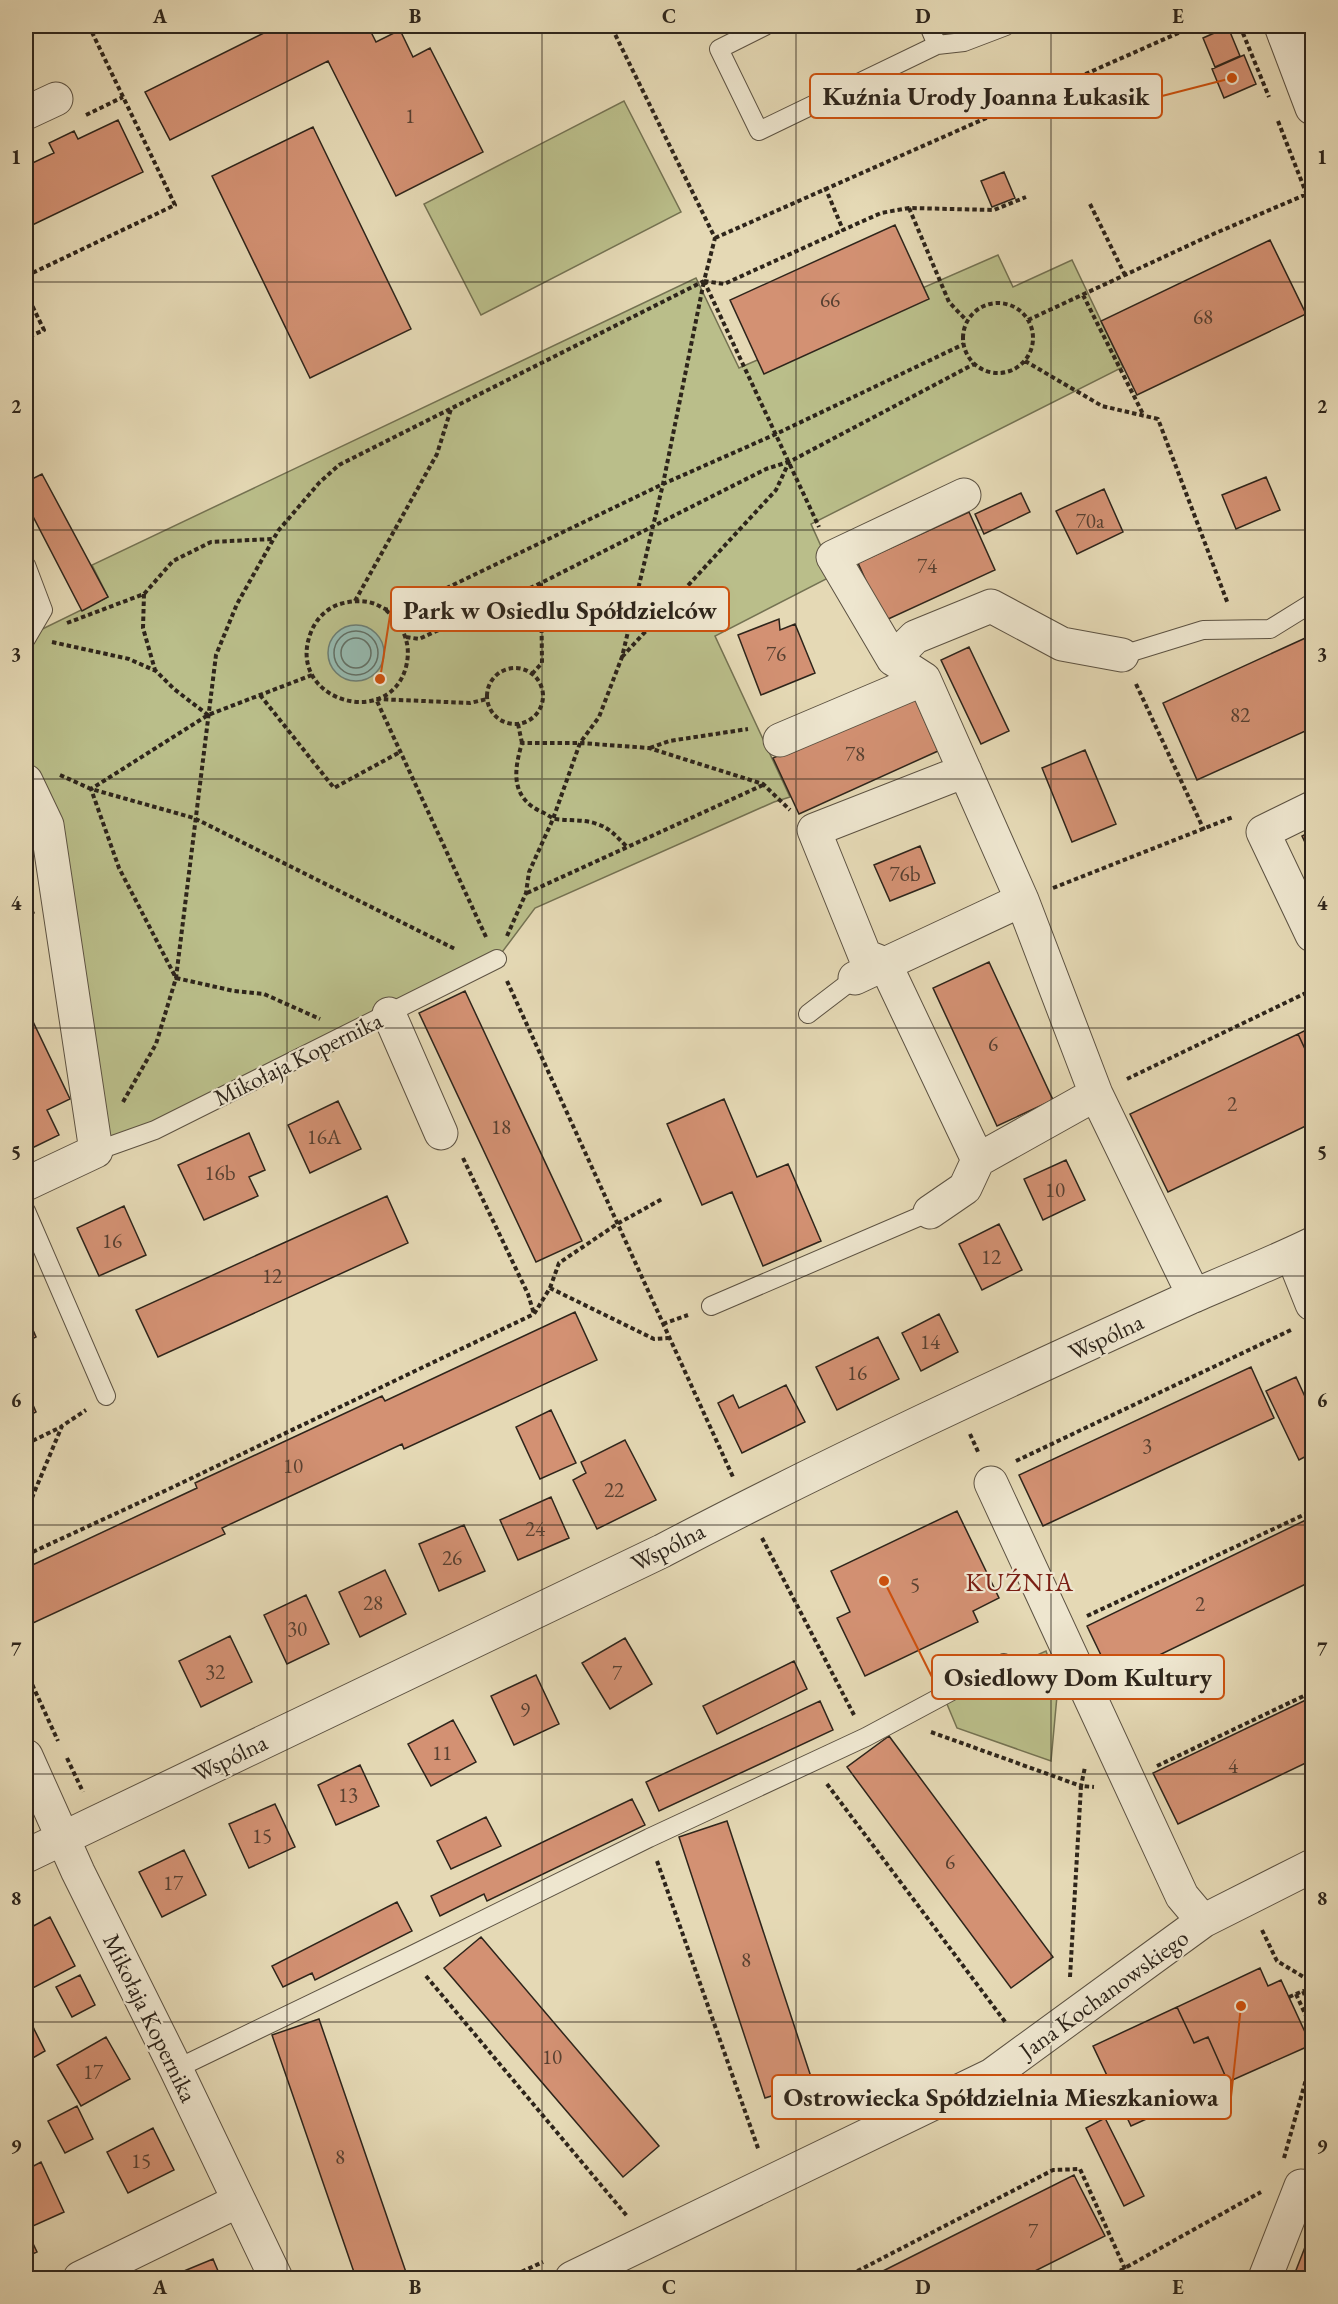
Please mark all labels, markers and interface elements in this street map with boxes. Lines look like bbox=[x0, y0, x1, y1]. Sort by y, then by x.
text: A bbox=[152, 3, 168, 29]
text: B bbox=[409, 3, 421, 29]
text: C bbox=[662, 3, 676, 29]
text: D bbox=[915, 3, 931, 29]
text: E bbox=[1172, 3, 1184, 29]
callout: Kuźnia Urody Joanna Łukasik bbox=[810, 74, 1162, 118]
text: Kuźnia Urody Joanna Łukasik bbox=[822, 79, 1150, 113]
house number: 1 bbox=[405, 102, 415, 129]
text: 1 bbox=[11, 144, 21, 170]
text: 1 bbox=[1317, 144, 1327, 170]
house number: 66 bbox=[820, 286, 840, 313]
house number: 68 bbox=[1193, 303, 1213, 330]
text: 2 bbox=[11, 393, 22, 419]
text: 2 bbox=[1317, 393, 1328, 419]
house number: 70a bbox=[1076, 507, 1105, 534]
house number: 74 bbox=[917, 552, 938, 579]
callout: Park w Osiedlu Spółdzielców bbox=[391, 587, 729, 631]
text: Park w Osiedlu Spółdzielców bbox=[403, 593, 717, 627]
house number: 76 bbox=[766, 640, 786, 667]
text: 3 bbox=[11, 641, 21, 667]
text: 3 bbox=[1317, 641, 1327, 667]
house number: 82 bbox=[1230, 701, 1250, 728]
house number: 78 bbox=[845, 740, 865, 767]
house number: 76b bbox=[890, 860, 921, 887]
text: 4 bbox=[11, 890, 22, 916]
text: 4 bbox=[1317, 890, 1328, 916]
street label: Mikołaja Kopernika bbox=[208, 1004, 387, 1113]
house number: 6 bbox=[988, 1030, 998, 1057]
house number: 2 bbox=[1227, 1090, 1237, 1117]
house number: 18 bbox=[491, 1113, 511, 1140]
house number: 16A bbox=[307, 1123, 342, 1150]
text: 5 bbox=[11, 1139, 21, 1165]
text: 5 bbox=[1317, 1139, 1327, 1165]
house number: 16b bbox=[205, 1159, 236, 1186]
house number: 10 bbox=[1045, 1176, 1065, 1203]
house number: 16 bbox=[102, 1227, 122, 1254]
house number: 12 bbox=[981, 1243, 1001, 1270]
house number: 12 bbox=[262, 1262, 282, 1289]
street label: Wspólna bbox=[1063, 1306, 1149, 1367]
house number: 14 bbox=[920, 1328, 941, 1355]
house number: 16 bbox=[847, 1359, 867, 1386]
text: 6 bbox=[11, 1387, 22, 1413]
text: 6 bbox=[1317, 1387, 1328, 1413]
house number: 3 bbox=[1142, 1432, 1152, 1459]
house number: 10 bbox=[283, 1452, 303, 1479]
house number: 22 bbox=[604, 1476, 624, 1503]
house number: 24 bbox=[525, 1515, 546, 1542]
street label: Wspólna bbox=[625, 1515, 710, 1578]
house number: 26 bbox=[442, 1544, 462, 1571]
district label: KUŹNIA bbox=[966, 1565, 1075, 1599]
house number: 5 bbox=[910, 1571, 920, 1598]
house number: 28 bbox=[363, 1589, 383, 1616]
house number: 2 bbox=[1195, 1590, 1205, 1617]
house number: 30 bbox=[287, 1615, 307, 1642]
text: 7 bbox=[11, 1636, 22, 1662]
text: 7 bbox=[1317, 1636, 1328, 1662]
callout: Osiedlowy Dom Kultury bbox=[932, 1655, 1224, 1699]
house number: 32 bbox=[205, 1658, 225, 1685]
house number: 7 bbox=[612, 1659, 623, 1686]
text: Osiedlowy Dom Kultury bbox=[944, 1660, 1212, 1694]
house number: 9 bbox=[520, 1696, 530, 1723]
street label: Wspólna bbox=[187, 1726, 272, 1789]
house number: 11 bbox=[432, 1739, 452, 1766]
house number: 4 bbox=[1228, 1752, 1239, 1779]
house number: 13 bbox=[338, 1781, 358, 1808]
house number: 15 bbox=[252, 1822, 272, 1849]
house number: 6 bbox=[945, 1848, 955, 1875]
house number: 17 bbox=[163, 1869, 184, 1896]
text: 8 bbox=[11, 1885, 21, 1911]
text: 8 bbox=[1317, 1885, 1327, 1911]
street label: Jana Kochanowskiego bbox=[1011, 1922, 1195, 2067]
street label: Mikołaja Kopernika bbox=[96, 1928, 205, 2107]
house number: 8 bbox=[741, 1946, 751, 1973]
house number: 10 bbox=[542, 2043, 562, 2070]
house number: 17 bbox=[83, 2058, 104, 2085]
callout: Ostrowiecka Spółdzielnia Mieszkaniowa bbox=[772, 2075, 1231, 2119]
text: Ostrowiecka Spółdzielnia Mieszkaniowa bbox=[784, 2080, 1219, 2114]
text: 9 bbox=[11, 2133, 22, 2159]
text: 9 bbox=[1317, 2133, 1328, 2159]
house number: 8 bbox=[335, 2143, 345, 2170]
house number: 15 bbox=[131, 2147, 151, 2174]
house number: 7 bbox=[1028, 2217, 1039, 2244]
text: A bbox=[152, 2274, 168, 2300]
text: B bbox=[409, 2274, 421, 2300]
text: C bbox=[662, 2274, 676, 2300]
text: D bbox=[915, 2274, 931, 2300]
text: E bbox=[1172, 2274, 1184, 2300]

